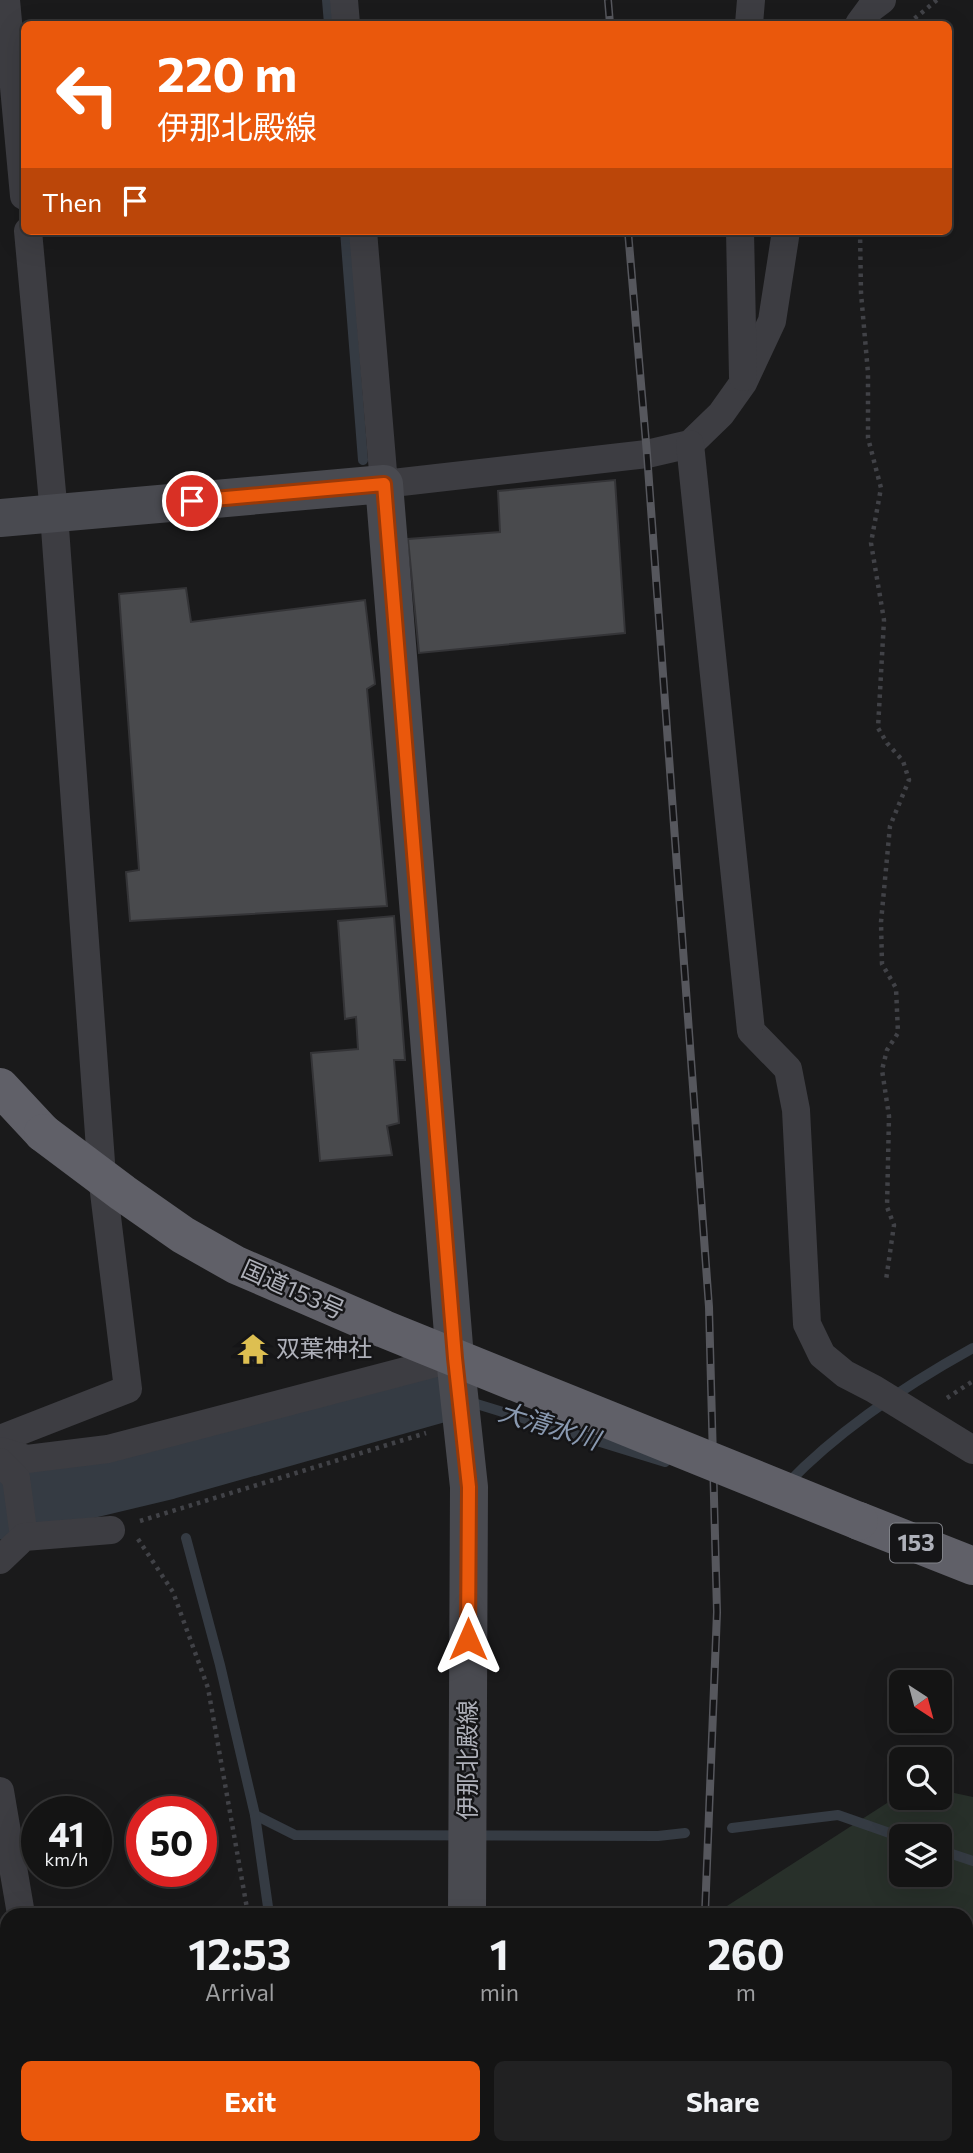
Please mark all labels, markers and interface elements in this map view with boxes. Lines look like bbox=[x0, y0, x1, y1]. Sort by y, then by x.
text: 220 m bbox=[157, 42, 297, 102]
icon: left bbox=[42, 49, 133, 140]
text: 伊那北殿線 bbox=[157, 106, 317, 146]
icon: arrive bbox=[116, 182, 154, 220]
text: Then bbox=[42, 186, 102, 217]
pin bbox=[162, 471, 222, 531]
icon: arrive bbox=[173, 482, 211, 520]
street label: 国道153号 bbox=[238, 1253, 350, 1324]
temple icon: 双葉神社 bbox=[236, 1332, 270, 1366]
place label: 双葉神社 bbox=[276, 1333, 372, 1362]
water label: 大清水川 bbox=[495, 1395, 607, 1455]
road number: 153 bbox=[890, 1524, 942, 1562]
position arrow bbox=[431, 1602, 505, 1676]
north arrow bbox=[889, 1670, 952, 1732]
map controls bbox=[889, 1670, 952, 1887]
street label: 伊那北殿線 bbox=[452, 1700, 481, 1820]
button: search bbox=[889, 1747, 952, 1810]
speed limit sign: 50 bbox=[126, 1796, 217, 1887]
text: 41 bbox=[48, 1811, 85, 1854]
button: layers bbox=[889, 1824, 952, 1887]
text: km/h bbox=[45, 1848, 88, 1870]
text: 12:53 bbox=[188, 1927, 291, 1979]
text: 1 bbox=[490, 1927, 509, 1979]
text: 260 bbox=[707, 1927, 785, 1979]
text: Arrival bbox=[205, 1978, 275, 2006]
text: min bbox=[480, 1978, 519, 2006]
text: m bbox=[736, 1978, 756, 2006]
button: Exit bbox=[21, 2061, 480, 2141]
button: Share bbox=[494, 2061, 952, 2141]

